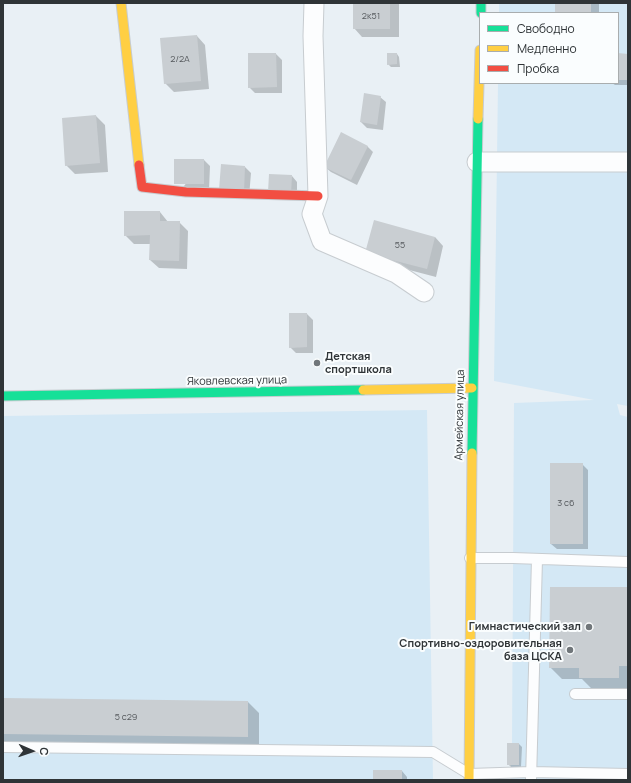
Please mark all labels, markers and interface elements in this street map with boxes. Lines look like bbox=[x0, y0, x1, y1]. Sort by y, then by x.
house number: 2к51 bbox=[362, 11, 380, 21]
legend bbox=[479, 12, 619, 84]
text: Свободно bbox=[517, 20, 575, 37]
text: Медленно bbox=[517, 40, 577, 57]
house number: 2/2А bbox=[170, 54, 190, 64]
text: Пробка bbox=[517, 60, 559, 77]
house number: 55 bbox=[395, 240, 405, 250]
place label: Детская спортшкола bbox=[325, 350, 392, 376]
marker: Детская спортшкола bbox=[312, 358, 322, 368]
street label: Армейская улица bbox=[453, 370, 467, 460]
street label: Яковлевская улица bbox=[187, 374, 287, 388]
house number: 3 с6 bbox=[557, 498, 575, 508]
place label: Гимнастический зал bbox=[469, 620, 581, 634]
marker: Гимнастический зал bbox=[584, 622, 594, 632]
place label: Спортивно-оздоровительная база ЦСКА bbox=[399, 637, 562, 663]
marker: Спортивно-оздоровительная база ЦСКА bbox=[565, 645, 575, 655]
house number: 5 с29 bbox=[115, 712, 137, 722]
north arrow bbox=[12, 731, 52, 771]
text: С bbox=[37, 747, 52, 756]

